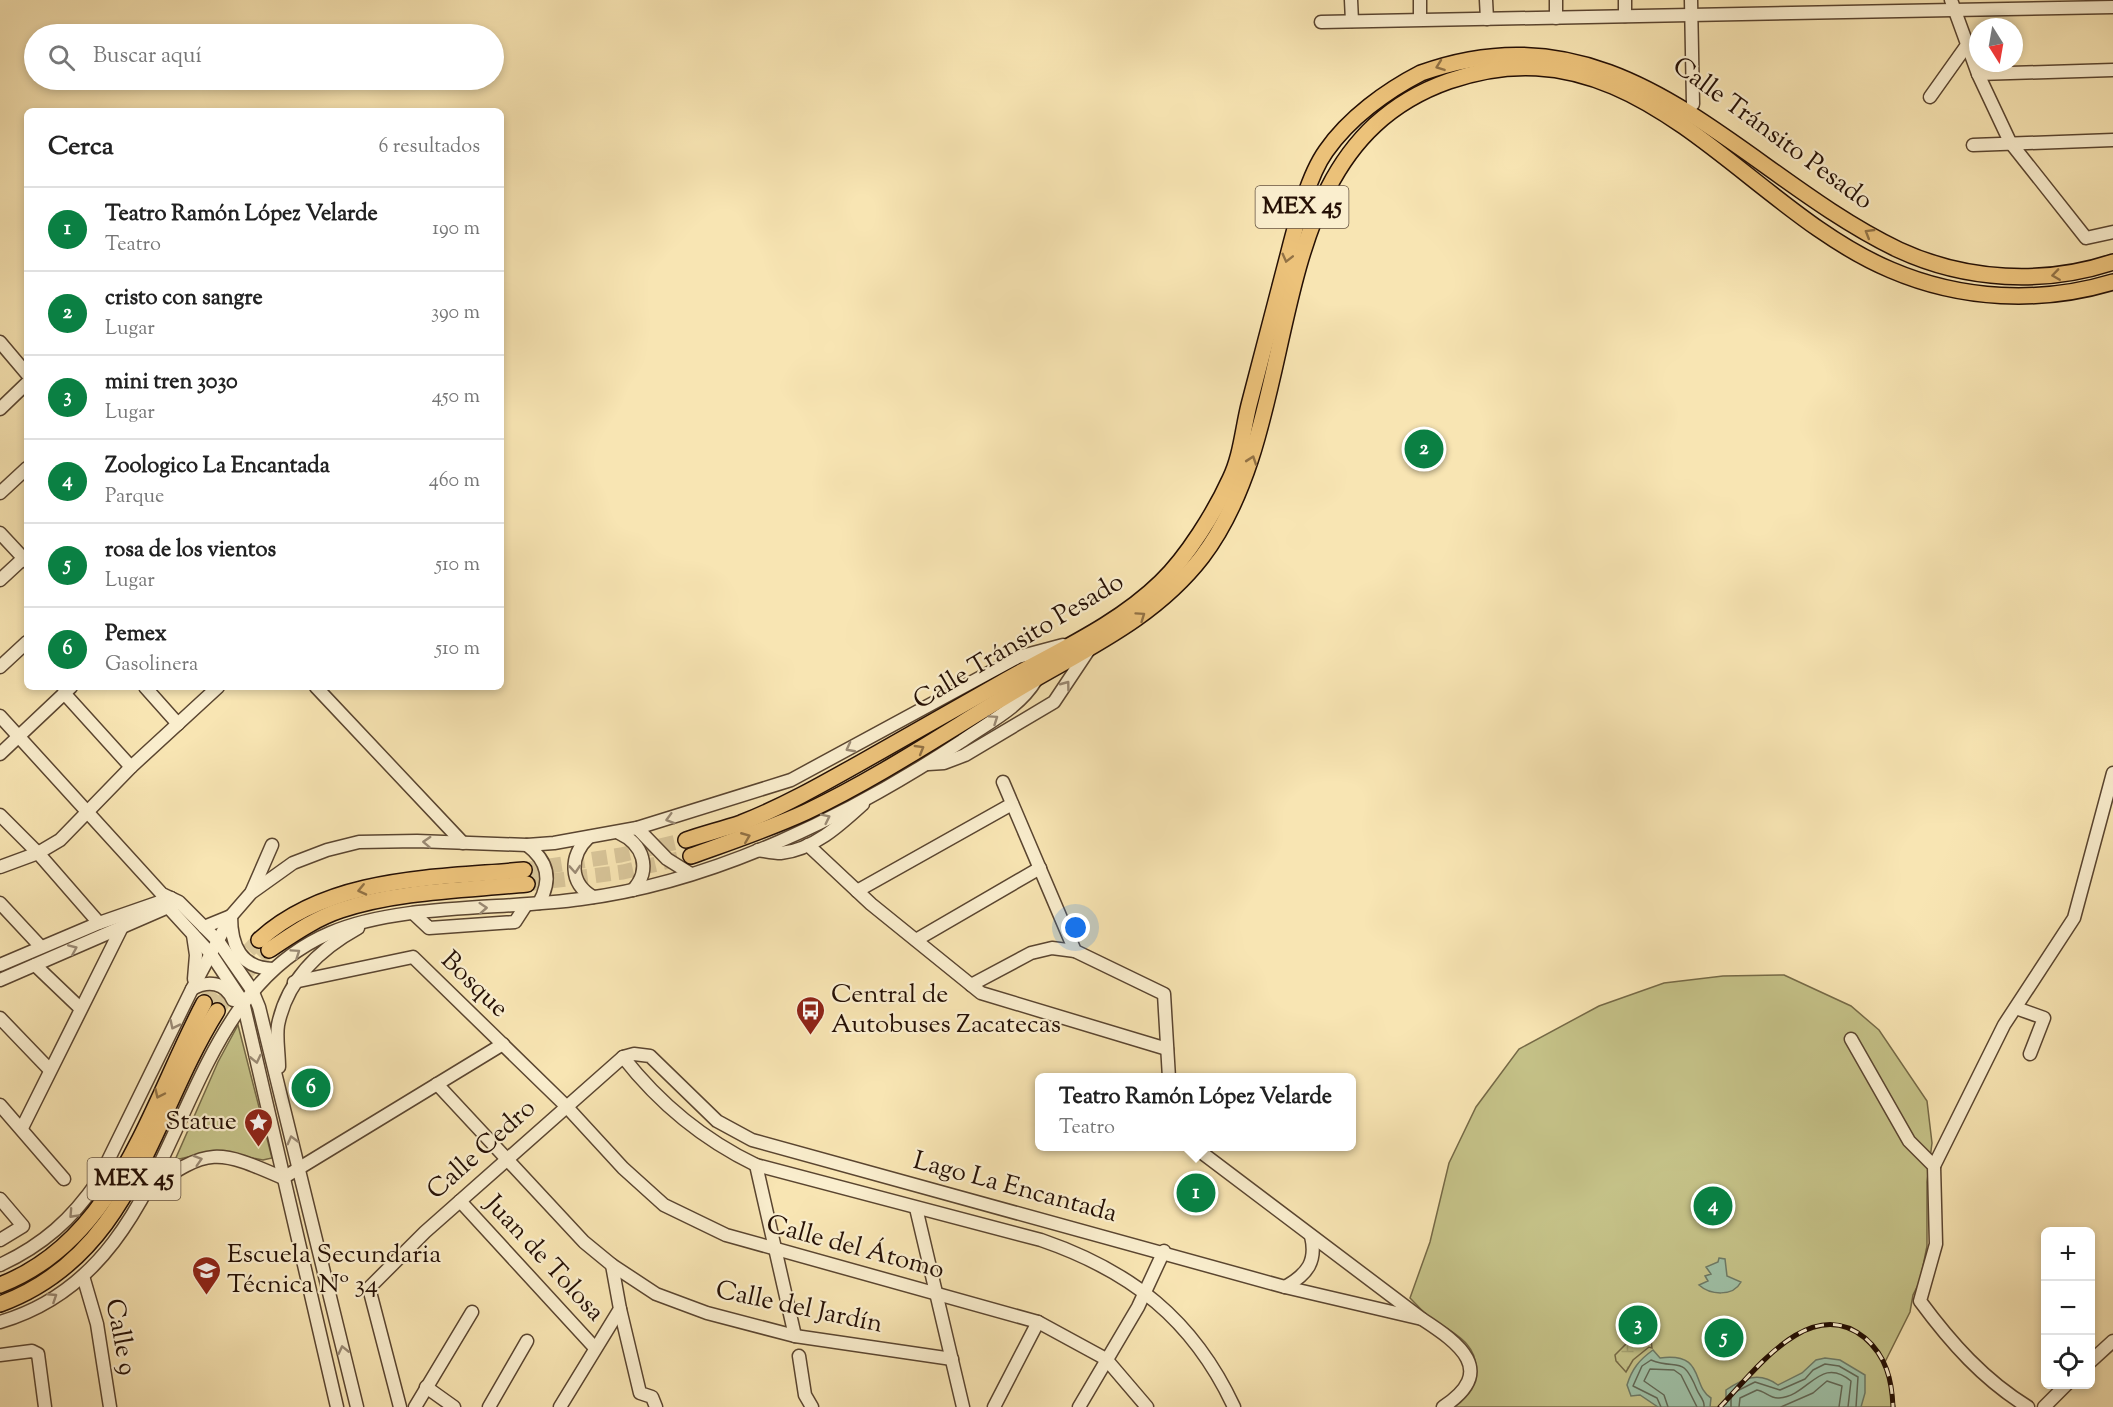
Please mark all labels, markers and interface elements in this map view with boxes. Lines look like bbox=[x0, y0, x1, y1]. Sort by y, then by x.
north arrow bbox=[1969, 18, 2023, 72]
search box bbox=[24, 24, 504, 90]
icon: search bbox=[45, 41, 78, 74]
text: Buscar aquí bbox=[93, 41, 202, 73]
street label: Calle Tránsito Pesado bbox=[1664, 49, 1880, 219]
one-way arrow bbox=[1435, 58, 1446, 71]
text: Cerca bbox=[48, 129, 114, 166]
text: 6 resultados bbox=[379, 133, 480, 162]
road number: MEX 45 bbox=[1256, 186, 1348, 228]
text: Teatro Ramón López Velarde bbox=[105, 199, 378, 231]
text: 1 bbox=[64, 215, 71, 244]
text: 190 m bbox=[432, 215, 480, 244]
one-way arrow bbox=[1865, 229, 1875, 241]
text: Teatro bbox=[105, 231, 161, 260]
one-way arrow bbox=[1282, 253, 1295, 263]
one-way arrow bbox=[2051, 268, 2061, 280]
text: cristo con sangre bbox=[105, 283, 263, 315]
text: 2 bbox=[63, 299, 72, 328]
text: 390 m bbox=[431, 299, 480, 328]
text: Lugar bbox=[105, 315, 155, 344]
text: mini tren 3030 bbox=[105, 367, 238, 399]
text: 3 bbox=[63, 383, 72, 412]
text: 450 m bbox=[432, 383, 480, 412]
text: Lugar bbox=[105, 399, 155, 428]
pin: 2 bbox=[1404, 426, 1444, 472]
text: Zoologico La Encantada bbox=[105, 451, 330, 483]
one-way arrow bbox=[1245, 455, 1258, 466]
text: 4 bbox=[62, 467, 73, 496]
text: 460 m bbox=[429, 467, 480, 496]
text: Parque bbox=[105, 483, 164, 512]
text: rosa de los vientos bbox=[105, 535, 276, 567]
text: 5 bbox=[64, 551, 71, 580]
text: 510 m bbox=[435, 551, 480, 580]
street label: Calle Tránsito Pesado bbox=[907, 564, 1131, 720]
text: Lugar bbox=[105, 567, 155, 596]
one-way arrow bbox=[1134, 612, 1145, 623]
text: Pemex bbox=[105, 619, 167, 651]
text: 6 bbox=[63, 635, 72, 664]
text: 510 m bbox=[435, 635, 480, 664]
text: Gasolinera bbox=[105, 651, 198, 680]
one-way arrow bbox=[1059, 681, 1070, 692]
one-way arrow bbox=[987, 715, 998, 726]
one-way arrow bbox=[846, 741, 857, 752]
one-way arrow bbox=[914, 745, 925, 756]
one-way arrow bbox=[665, 811, 675, 824]
one-way arrow bbox=[820, 813, 831, 825]
one-way arrow bbox=[740, 832, 751, 844]
one-way arrow bbox=[422, 835, 431, 848]
one-way arrow bbox=[569, 864, 582, 873]
one-way arrow bbox=[357, 883, 367, 896]
one-way arrow bbox=[478, 902, 487, 915]
your location bbox=[1061, 913, 1090, 942]
street label: Bosque bbox=[432, 943, 516, 1027]
one-way arrow bbox=[67, 944, 78, 956]
one-way arrow bbox=[290, 949, 301, 960]
place label: Central de Autobuses Zacatecas bbox=[831, 977, 1061, 1044]
bus stop icon: Central de Autobuses Zacatecas bbox=[794, 994, 826, 1036]
one-way arrow bbox=[170, 1018, 182, 1029]
one-way arrow bbox=[249, 1053, 262, 1063]
pin: 6 bbox=[292, 1066, 330, 1110]
popup bbox=[1035, 1073, 1356, 1151]
text: Teatro Ramón López Velarde bbox=[1059, 1082, 1332, 1114]
one-way arrow bbox=[155, 1087, 167, 1098]
street label: Calle Cedro bbox=[419, 1091, 545, 1209]
place label: Statue bbox=[165, 1104, 237, 1141]
place icon: Statue bbox=[242, 1106, 274, 1148]
text: Teatro bbox=[1059, 1114, 1115, 1143]
one-way arrow bbox=[287, 1135, 300, 1145]
street label: Lago La Encantada bbox=[909, 1143, 1121, 1233]
one-way arrow bbox=[192, 1155, 203, 1167]
road number: MEX 45 bbox=[88, 1158, 180, 1200]
pin: 1 bbox=[1176, 1170, 1216, 1216]
pin: 4 bbox=[1694, 1184, 1732, 1228]
street label: Juan de Tolosa bbox=[474, 1186, 612, 1330]
street label: Calle del Átomo bbox=[762, 1206, 948, 1290]
one-way arrow bbox=[69, 1208, 80, 1218]
map controls bbox=[2041, 1227, 2095, 1389]
button: + bbox=[2041, 1227, 2095, 1281]
place label: Escuela Secundaria Técnica Nº 34 bbox=[227, 1237, 441, 1304]
school or university icon: Escuela Secundaria Técnica Nº 34 bbox=[190, 1254, 222, 1296]
street label: Calle del Jardín bbox=[712, 1272, 886, 1344]
button: − bbox=[2041, 1281, 2095, 1335]
one-way arrow bbox=[46, 1294, 57, 1305]
street label: Calle 9 bbox=[94, 1296, 146, 1378]
pin: 3 bbox=[1618, 1302, 1658, 1348]
pin: 5 bbox=[1704, 1316, 1744, 1360]
button: locate bbox=[2041, 1335, 2095, 1389]
one-way arrow bbox=[337, 1345, 350, 1355]

